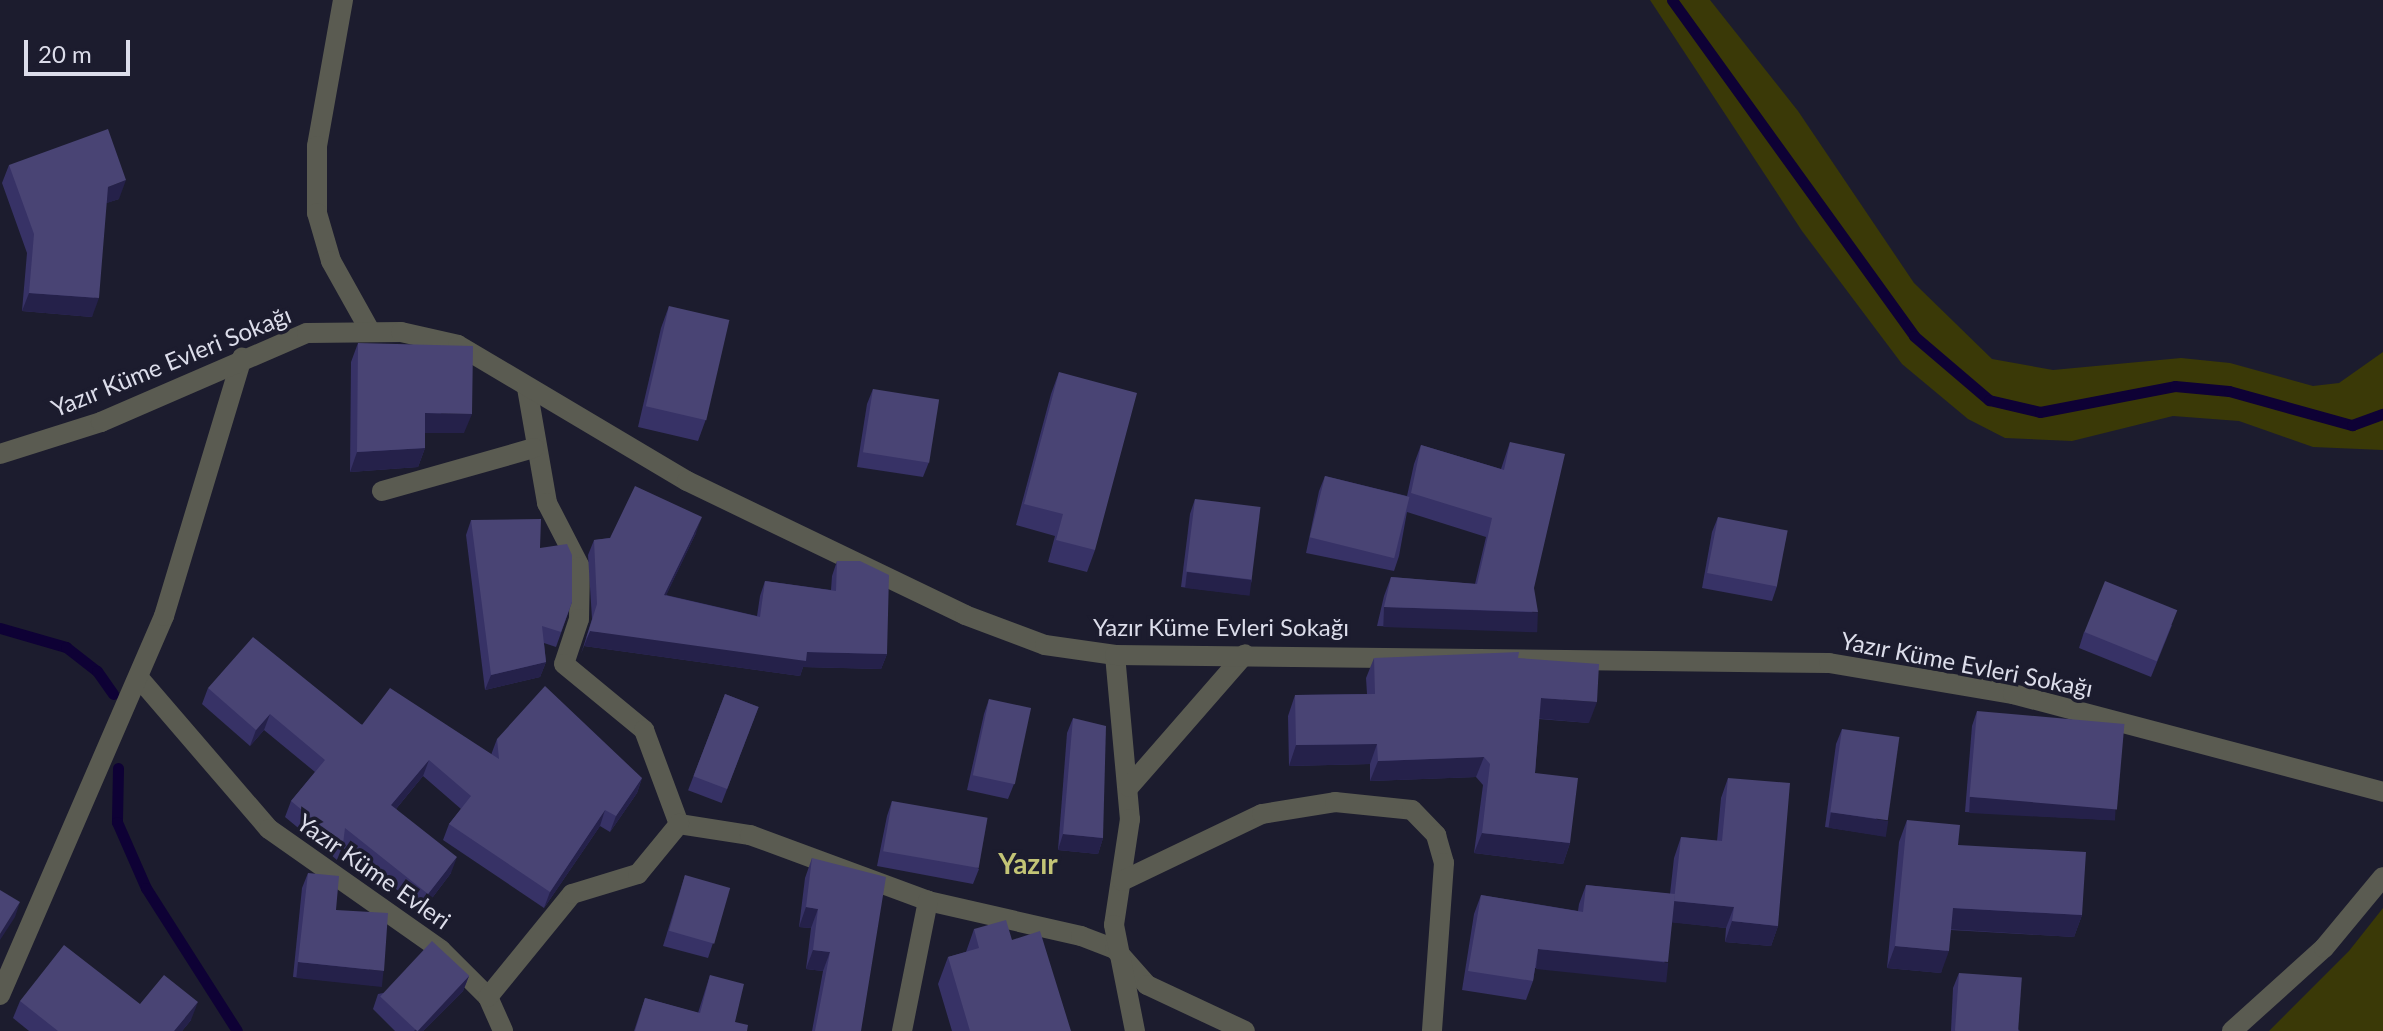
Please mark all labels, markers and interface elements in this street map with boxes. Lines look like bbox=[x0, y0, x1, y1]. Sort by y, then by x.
scale bar bbox=[28, 24, 134, 74]
text: 20 m bbox=[38, 39, 92, 68]
street label: Yazır Küme Evleri Sokağı bbox=[47, 300, 295, 422]
street label: Yazır Küme Evleri Sokağı bbox=[1093, 613, 1349, 641]
street label: Yazır Küme Evleri Sokağı bbox=[1838, 625, 2096, 703]
street label: Yazır Küme Evleri bbox=[291, 807, 457, 935]
district label: Yazır bbox=[998, 846, 1058, 880]

